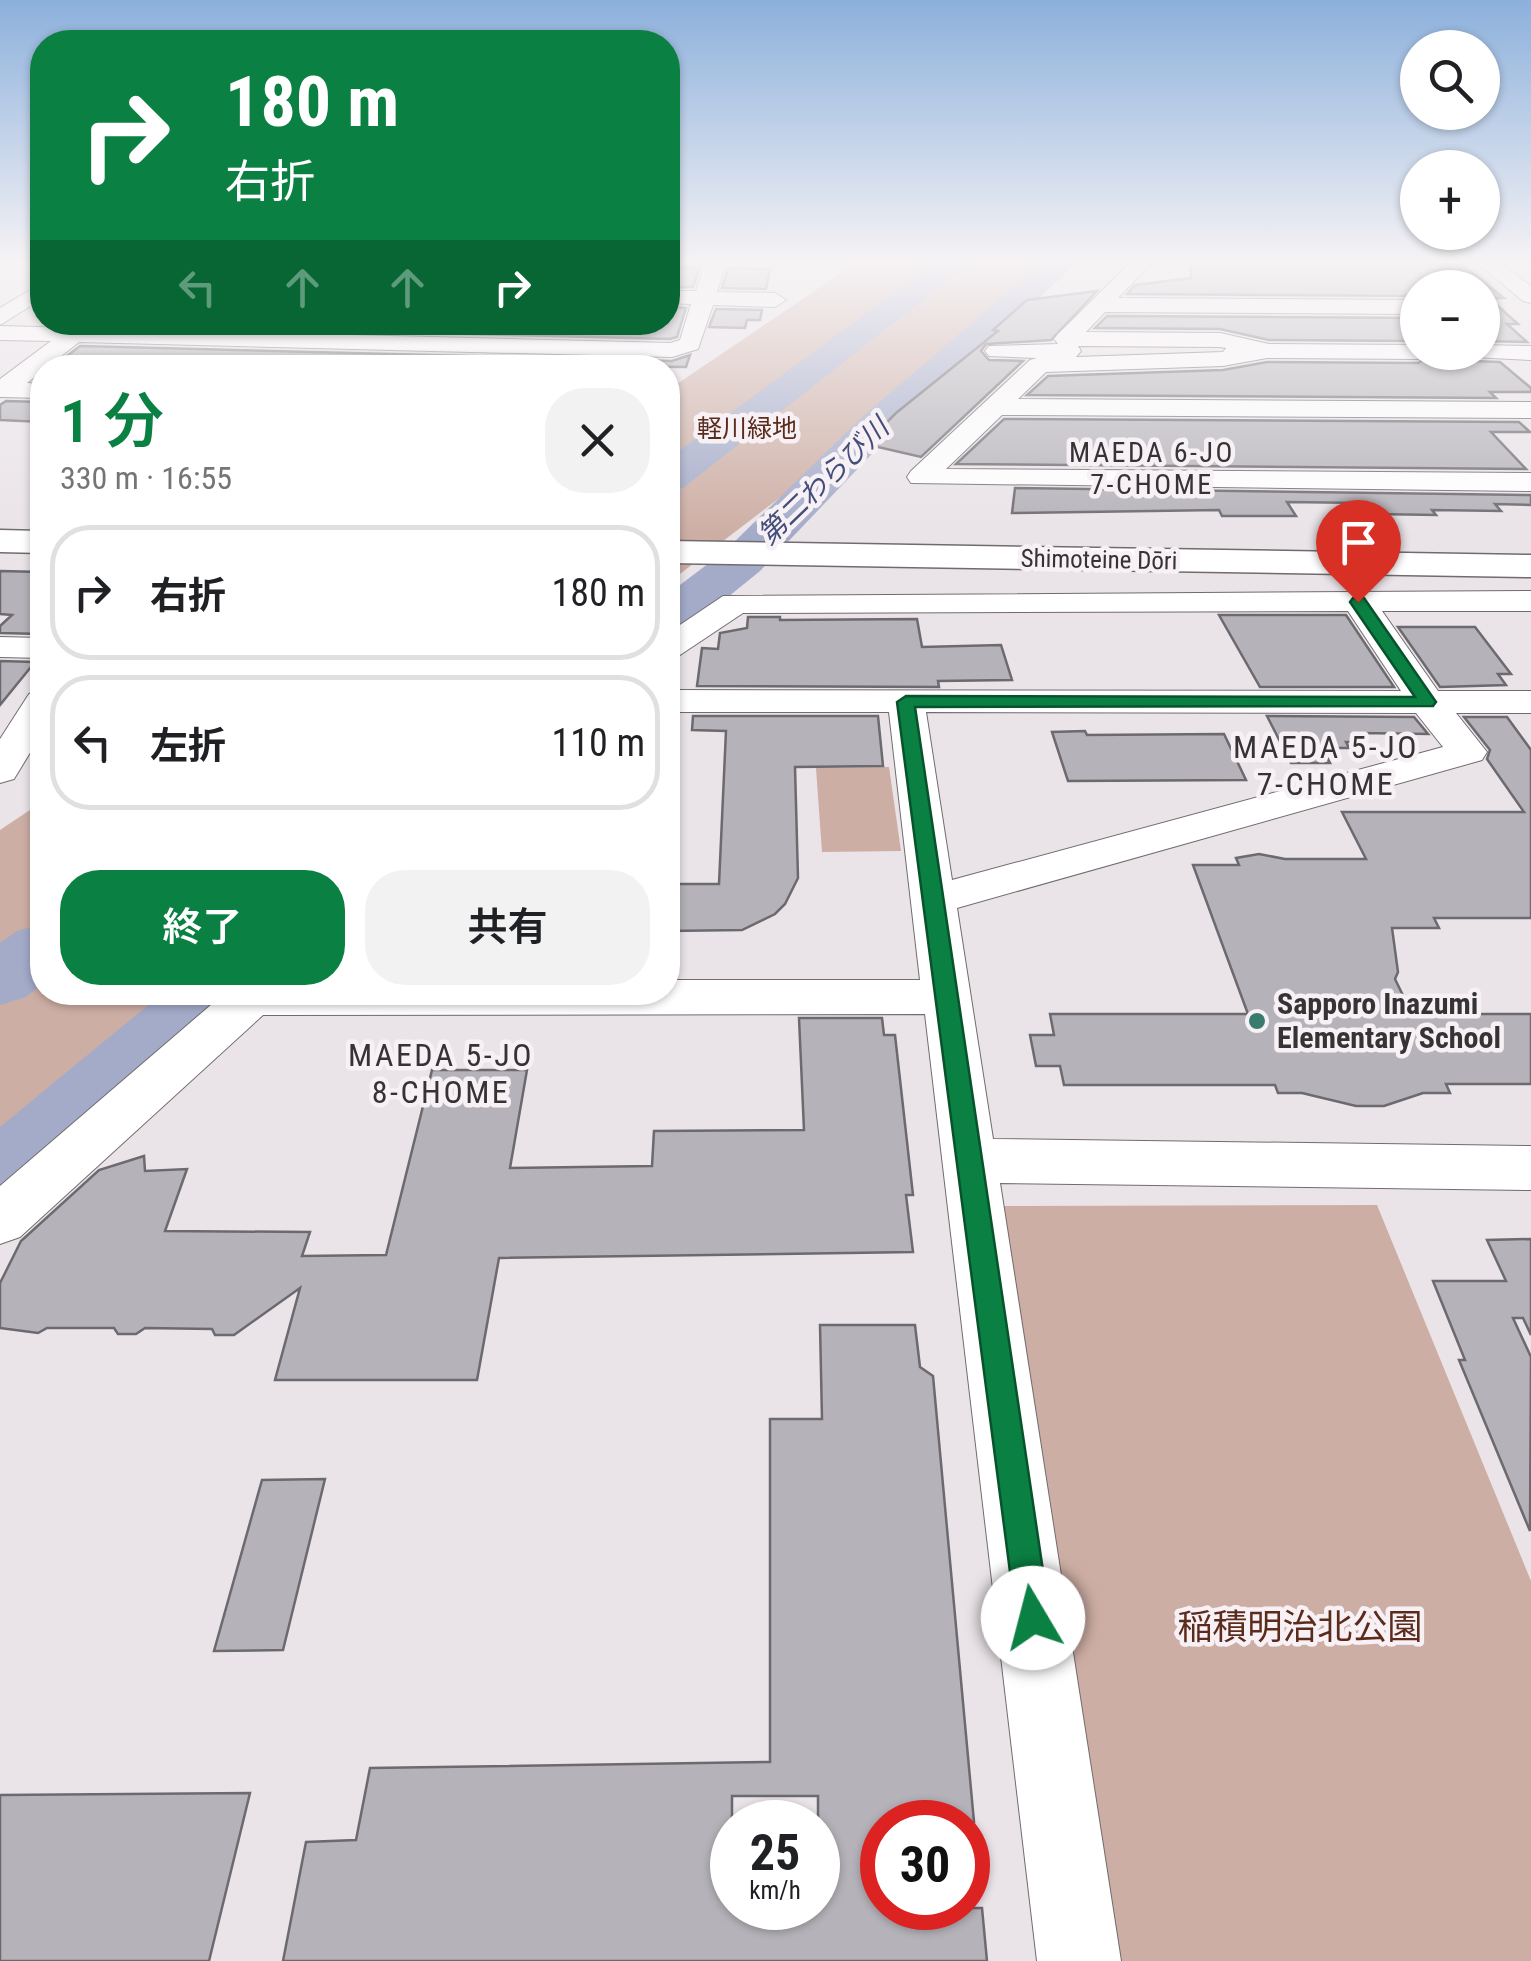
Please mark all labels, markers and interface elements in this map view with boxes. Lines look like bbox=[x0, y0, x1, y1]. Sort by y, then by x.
map controls bbox=[1400, 30, 1500, 370]
button: search bbox=[1400, 30, 1500, 130]
text: 180 m bbox=[225, 61, 399, 143]
icon: right bbox=[60, 70, 190, 200]
button: + bbox=[1400, 150, 1500, 250]
text: 右折 bbox=[225, 155, 315, 208]
icon: left bbox=[170, 260, 225, 315]
icon: ahead bbox=[275, 260, 330, 315]
icon: ahead bbox=[380, 260, 435, 315]
icon: right bbox=[485, 260, 540, 315]
button: − bbox=[1400, 270, 1500, 370]
text: 1 分 bbox=[60, 386, 164, 457]
button: close bbox=[545, 388, 650, 493]
water label: 第二わらび川 bbox=[751, 409, 897, 552]
park label: 軽川緑地 bbox=[697, 414, 797, 443]
district label: MAEDA 6-JO 7-CHOME bbox=[1069, 436, 1235, 501]
text: 330 m · 16:55 bbox=[60, 459, 232, 497]
pin bbox=[1316, 500, 1401, 603]
icon: arrive bbox=[1331, 515, 1386, 570]
street label: Shimoteine Dōri bbox=[1020, 544, 1178, 575]
icon: right bbox=[65, 565, 120, 620]
text: 180 m bbox=[551, 571, 645, 615]
text: 右折 bbox=[150, 574, 226, 618]
icon: left bbox=[65, 715, 120, 770]
text: 110 m bbox=[551, 721, 645, 765]
text: 左折 bbox=[150, 724, 226, 768]
district label: MAEDA 5-JO 7-CHOME bbox=[1233, 728, 1419, 803]
button: 終了 bbox=[60, 870, 345, 985]
button: 共有 bbox=[365, 870, 650, 985]
place label: Sapporo Inazumi Elementary School bbox=[1277, 986, 1501, 1055]
marker: Sapporo Inazumi Elementary School bbox=[1246, 1010, 1268, 1032]
district label: MAEDA 5-JO 8-CHOME bbox=[348, 1036, 534, 1111]
position arrow bbox=[981, 1566, 1085, 1670]
park label: 稲積明治北公園 bbox=[1177, 1607, 1423, 1648]
speed limit sign: 30 bbox=[860, 1800, 990, 1930]
text: 25 bbox=[750, 1824, 800, 1882]
text: km/h bbox=[749, 1876, 801, 1905]

